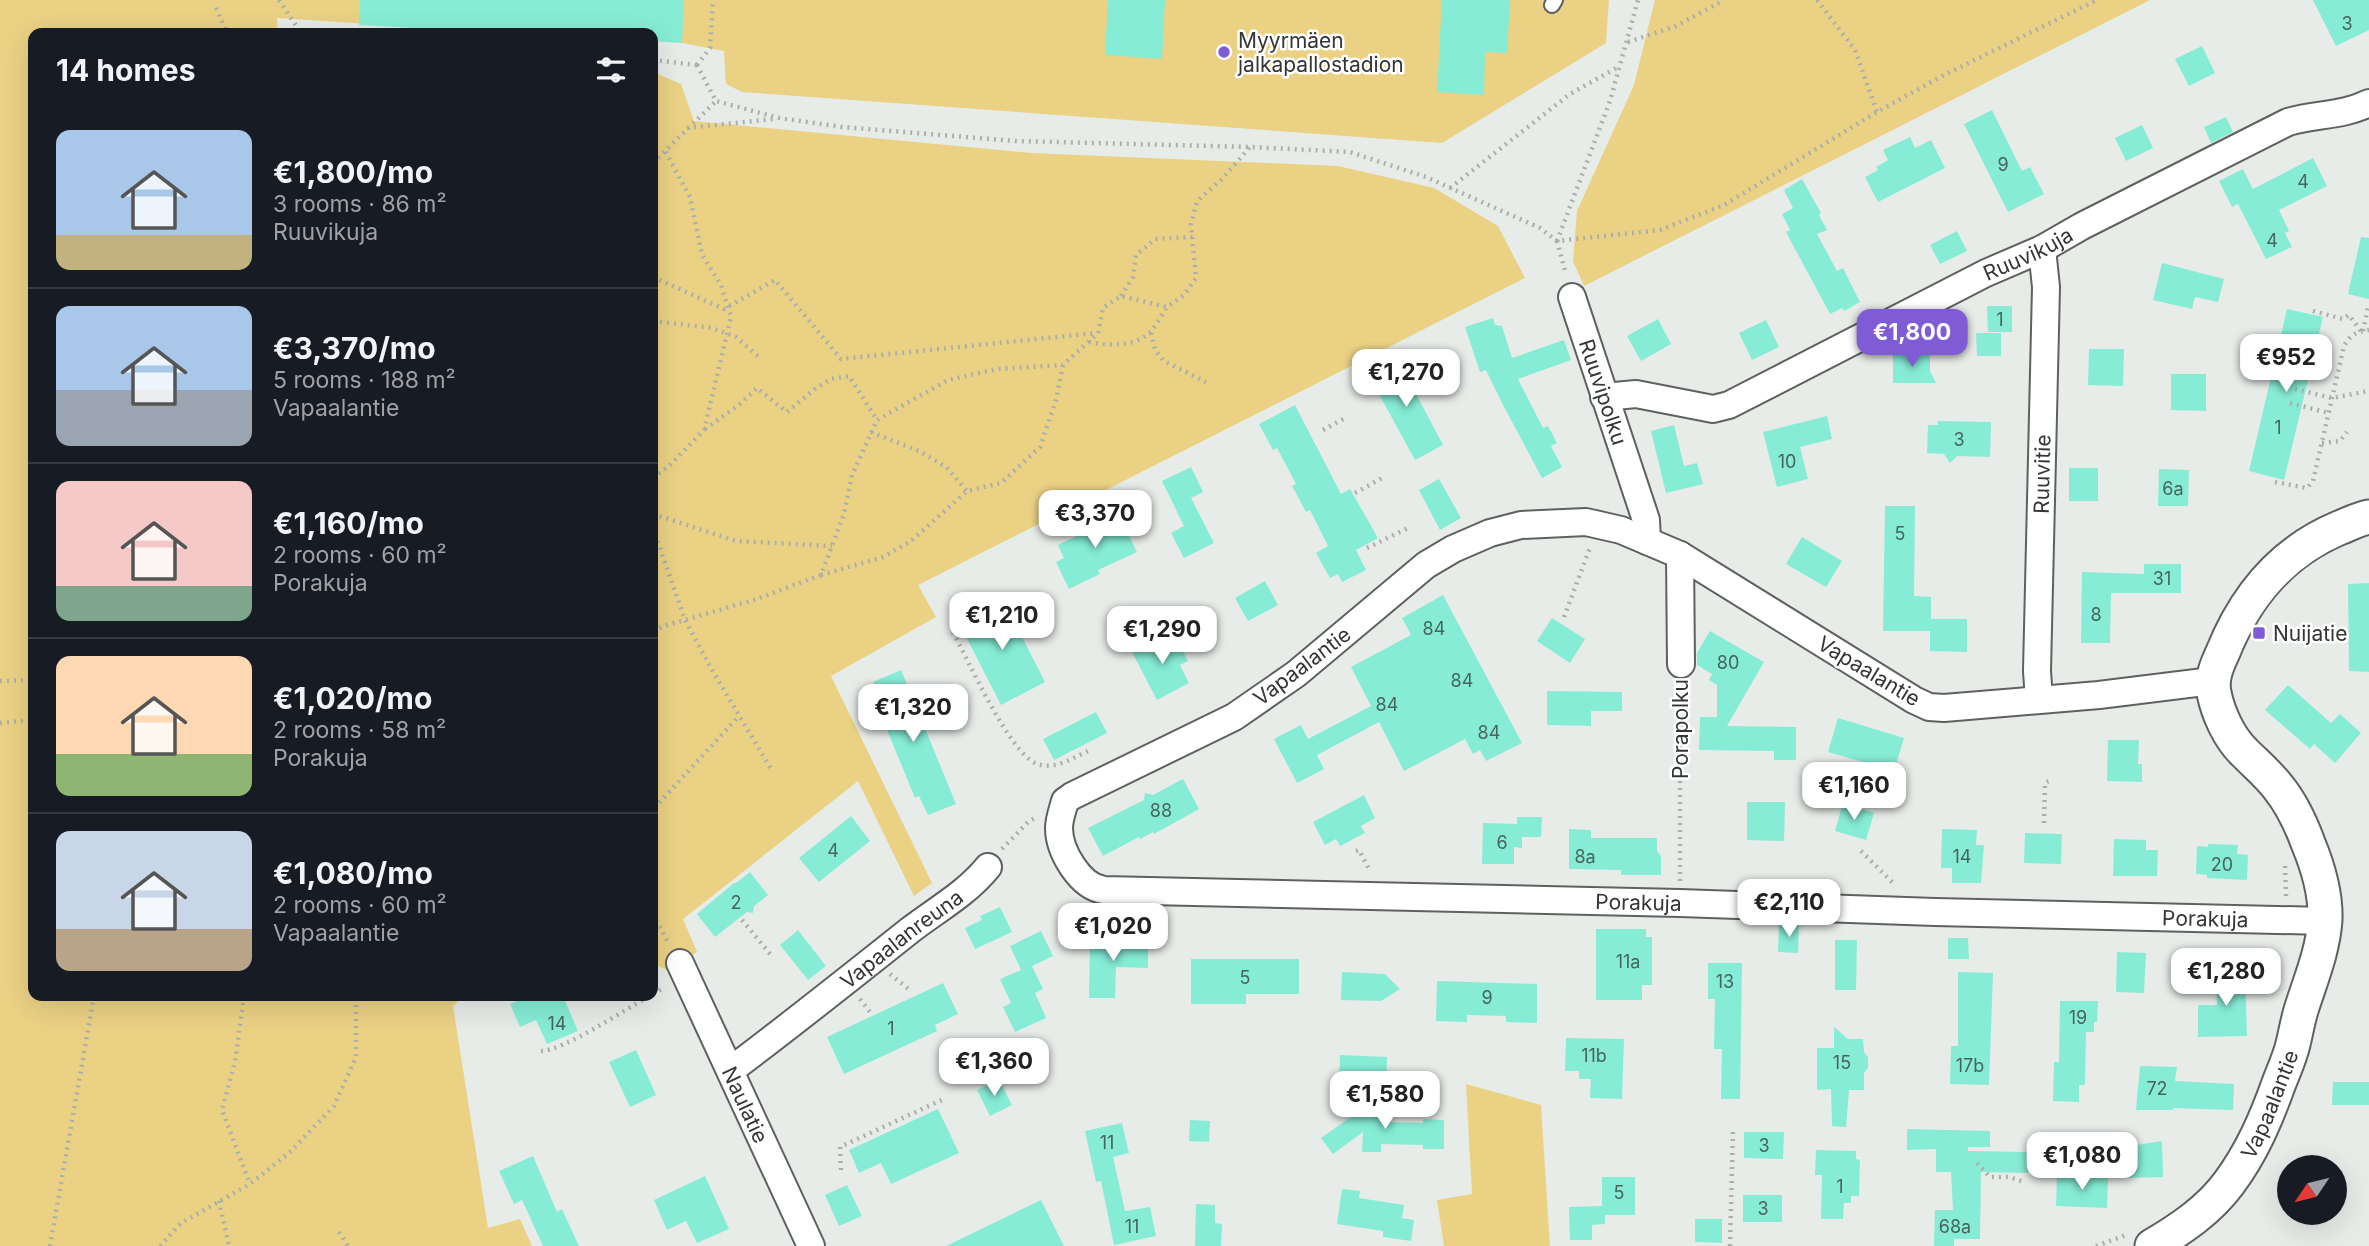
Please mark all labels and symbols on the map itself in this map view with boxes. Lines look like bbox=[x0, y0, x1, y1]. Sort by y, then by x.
house number: 3 bbox=[2341, 13, 2353, 34]
place label: Myyrmäen jalkapallostadion bbox=[1237, 28, 1404, 77]
marker: Myyrmäen jalkapallostadion bbox=[1216, 44, 1232, 60]
house number: 9 bbox=[1997, 154, 2009, 175]
house number: 4 bbox=[2297, 171, 2309, 192]
street label: Ruuvikuja bbox=[1979, 222, 2077, 285]
house number: 4 bbox=[2266, 230, 2278, 251]
house number: 1 bbox=[1996, 309, 2004, 330]
pin: €1,800 bbox=[1855, 310, 1969, 369]
pin: €952 bbox=[2245, 334, 2327, 394]
street label: Ruuvipolku bbox=[1574, 336, 1633, 448]
pin: €1,270 bbox=[1349, 350, 1463, 409]
house number: 1 bbox=[2274, 417, 2282, 438]
house number: 3 bbox=[1953, 429, 1965, 450]
street label: Ruuvitie bbox=[2028, 434, 2055, 514]
house number: 10 bbox=[1778, 451, 1796, 472]
house number: 6a bbox=[2162, 478, 2184, 499]
pin: €3,370 bbox=[1038, 490, 1152, 550]
house number: 5 bbox=[1895, 523, 1905, 544]
house number: 31 bbox=[2153, 568, 2171, 589]
pin: €1,210 bbox=[945, 592, 1059, 652]
house number: 8 bbox=[2090, 604, 2102, 625]
pin: €1,290 bbox=[1105, 606, 1219, 666]
house number: 84 bbox=[1423, 618, 1445, 639]
street label: Vapaalantie bbox=[1248, 621, 1356, 711]
place label: Nuijatie bbox=[2273, 621, 2347, 646]
marker: Nuijatie bbox=[2251, 625, 2267, 641]
street label: Vapaalantie bbox=[1813, 631, 1925, 711]
house number: 80 bbox=[1717, 652, 1739, 673]
house number: 84 bbox=[1451, 670, 1473, 691]
street label: Porapolku bbox=[1668, 679, 1693, 779]
pin: €1,320 bbox=[856, 684, 970, 744]
house number: 84 bbox=[1376, 694, 1398, 715]
house number: 84 bbox=[1478, 722, 1500, 743]
pin: €1,160 bbox=[1797, 762, 1911, 822]
house number: 88 bbox=[1150, 800, 1172, 821]
house number: 6 bbox=[1496, 832, 1508, 853]
house number: 4 bbox=[827, 840, 839, 861]
house number: 8a bbox=[1574, 846, 1596, 867]
house number: 14 bbox=[1953, 846, 1971, 867]
house number: 20 bbox=[2211, 854, 2233, 875]
pin: €2,110 bbox=[1732, 880, 1846, 939]
street label: Vapaalanreuna bbox=[835, 884, 968, 993]
street label: Porakuja bbox=[1595, 889, 1682, 916]
house number: 2 bbox=[731, 892, 741, 913]
pin: €1,020 bbox=[1056, 904, 1170, 963]
street label: Porakuja bbox=[2162, 905, 2249, 932]
pin: €1,280 bbox=[2169, 948, 2283, 1008]
house number: 11a bbox=[1616, 951, 1640, 972]
house number: 5 bbox=[1240, 967, 1250, 988]
house number: 13 bbox=[1716, 971, 1734, 992]
house number: 9 bbox=[1481, 987, 1493, 1008]
house number: 19 bbox=[2069, 1007, 2087, 1028]
house number: 14 bbox=[548, 1013, 566, 1034]
house number: 1 bbox=[887, 1018, 895, 1039]
pin: €1,360 bbox=[937, 1038, 1051, 1098]
house number: 11b bbox=[1581, 1045, 1607, 1066]
street label: Vapaalantie bbox=[2235, 1047, 2303, 1163]
house number: 15 bbox=[1833, 1052, 1851, 1073]
house number: 17b bbox=[1956, 1055, 1984, 1076]
street label: Naulatie bbox=[717, 1062, 774, 1147]
pin: €1,580 bbox=[1328, 1072, 1442, 1131]
house number: 72 bbox=[2146, 1078, 2168, 1099]
house number: 11 bbox=[1100, 1132, 1114, 1153]
pin: €1,080 bbox=[2025, 1132, 2139, 1192]
house number: 3 bbox=[1758, 1135, 1770, 1156]
north arrow bbox=[2277, 1155, 2347, 1225]
house number: 1 bbox=[1836, 1176, 1844, 1197]
house number: 5 bbox=[1614, 1182, 1624, 1203]
house number: 3 bbox=[1757, 1198, 1769, 1219]
house number: 11 bbox=[1125, 1216, 1139, 1237]
house number: 68a bbox=[1939, 1216, 1971, 1237]

